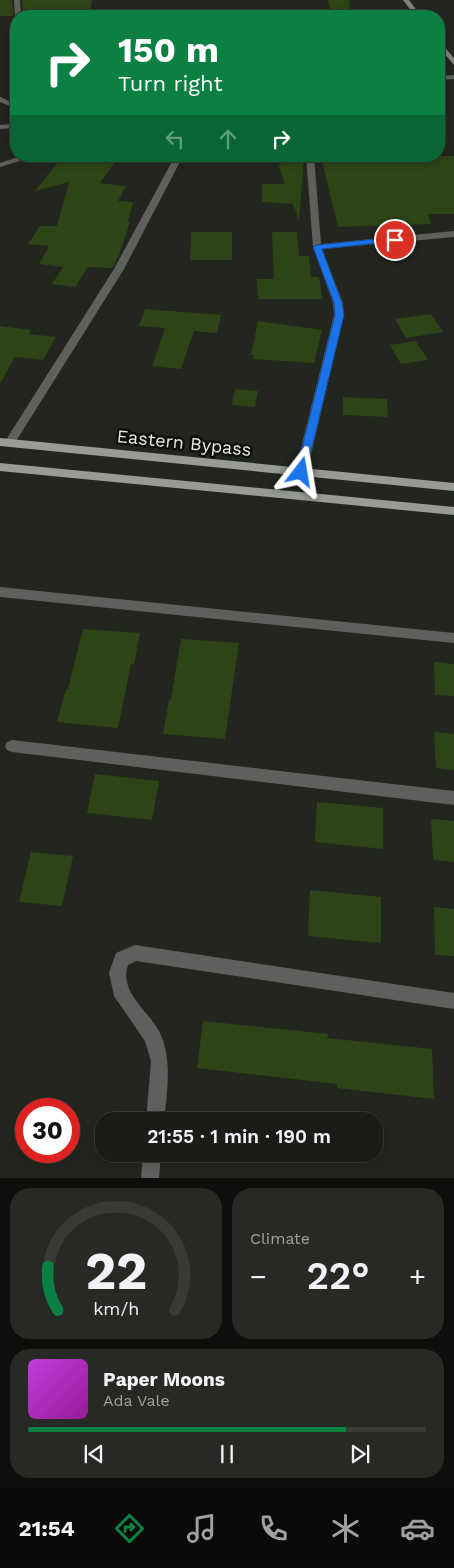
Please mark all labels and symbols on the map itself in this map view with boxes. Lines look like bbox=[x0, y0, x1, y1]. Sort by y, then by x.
pin bbox=[374, 219, 416, 261]
street label: Eastern Bypass bbox=[116, 425, 252, 460]
position arrow bbox=[274, 445, 326, 497]
speed limit sign: 30 bbox=[15, 1098, 80, 1163]

